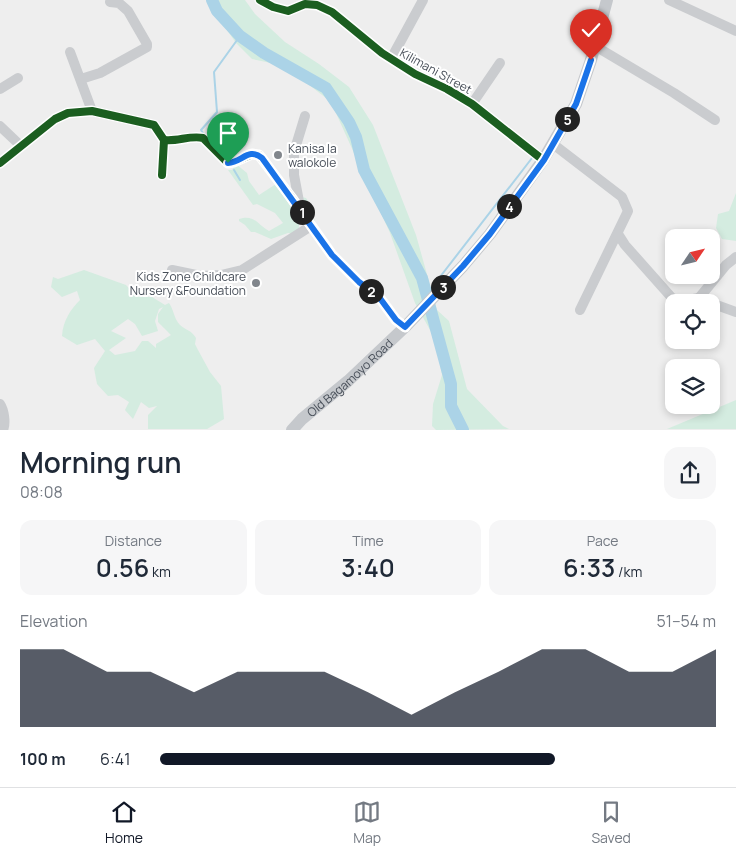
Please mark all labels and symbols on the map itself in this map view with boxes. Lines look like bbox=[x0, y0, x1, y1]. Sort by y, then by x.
pin bbox=[570, 9, 612, 60]
street label: Kilimani Street bbox=[397, 44, 475, 98]
pin: 5 bbox=[554, 106, 580, 132]
pin bbox=[207, 112, 249, 163]
place label: Kanisa la walokole bbox=[288, 140, 337, 171]
marker: Kanisa la walokole bbox=[272, 149, 284, 161]
pin: 4 bbox=[496, 194, 522, 218]
pin: 1 bbox=[290, 200, 314, 224]
north arrow bbox=[665, 229, 720, 284]
place label: Kids Zone Childcare Nursery &Foundation bbox=[130, 268, 246, 299]
pin: 3 bbox=[430, 274, 456, 300]
marker: Kids Zone Childcare Nursery &Foundation bbox=[250, 277, 262, 289]
pin: 2 bbox=[358, 278, 384, 304]
street label: Old Bagamoyo Road bbox=[303, 335, 396, 420]

